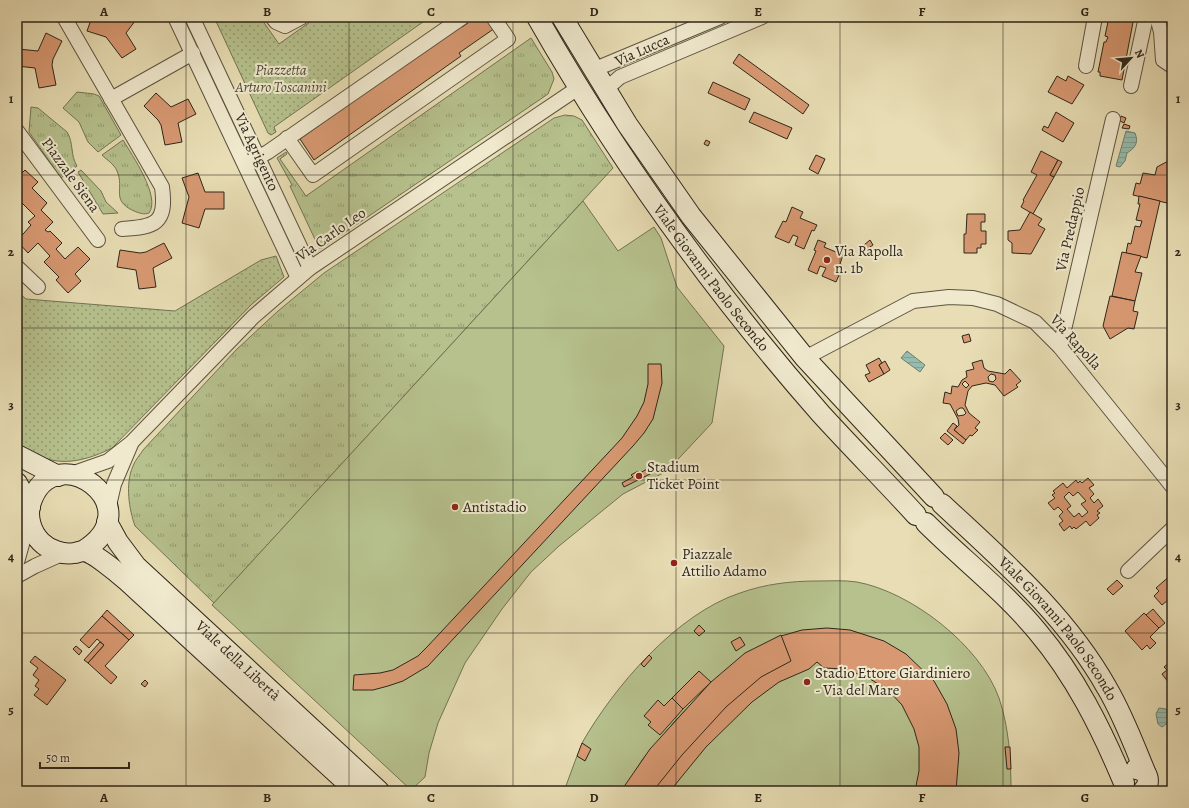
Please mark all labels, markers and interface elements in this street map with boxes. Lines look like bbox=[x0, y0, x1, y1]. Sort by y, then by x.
text: A bbox=[99, 3, 109, 20]
text: B bbox=[263, 3, 271, 20]
text: C bbox=[427, 3, 435, 20]
text: D bbox=[589, 3, 599, 20]
text: E bbox=[754, 3, 762, 20]
text: F bbox=[919, 3, 926, 20]
text: G bbox=[1081, 3, 1089, 20]
street label: Via Lucca bbox=[611, 29, 672, 71]
north arrow bbox=[1111, 38, 1151, 78]
text: N bbox=[1131, 47, 1148, 61]
park label: Piazzetta Arturo Toscanini bbox=[234, 60, 327, 97]
text: 1 bbox=[9, 90, 14, 107]
text: 1 bbox=[1176, 90, 1181, 107]
street label: Via Agrigento bbox=[230, 109, 284, 194]
street label: Piazzale Siena bbox=[37, 134, 105, 216]
street label: Via Predappio bbox=[1050, 185, 1089, 274]
street label: Viale Giovanni Paolo Secondo bbox=[648, 199, 774, 356]
street label: Via Carlo Leo bbox=[291, 203, 370, 266]
place label: Via Rapolla n. 1b bbox=[834, 241, 903, 278]
text: 2 bbox=[8, 243, 15, 260]
text: 2 bbox=[1175, 243, 1182, 260]
marker: Via Rapolla n. 1b bbox=[822, 255, 832, 265]
street label: Via Rapolla bbox=[1045, 309, 1106, 374]
text: 3 bbox=[8, 396, 14, 413]
text: 3 bbox=[1175, 396, 1181, 413]
place label: Stadium Ticket Point bbox=[647, 457, 720, 494]
marker: Stadium Ticket Point bbox=[634, 471, 644, 481]
place label: Antistadio bbox=[462, 497, 527, 517]
marker: Antistadio bbox=[450, 502, 460, 512]
place label: Piazzale Attilio Adamo bbox=[681, 544, 767, 581]
text: 4 bbox=[8, 548, 14, 565]
text: 4 bbox=[1175, 548, 1181, 565]
street label: Viale Giovanni Paolo Secondo bbox=[994, 551, 1122, 704]
marker: Piazzale Attilio Adamo bbox=[669, 558, 679, 568]
street label: Viale della Libertà bbox=[191, 615, 285, 705]
place label: Stadio Ettore Giardiniero - Via del Mare bbox=[815, 663, 970, 700]
marker: Stadio Ettore Giardiniero - Via del Mare bbox=[802, 677, 812, 687]
text: 5 bbox=[8, 701, 14, 718]
text: 5 bbox=[1175, 701, 1181, 718]
scale bar bbox=[40, 744, 129, 770]
text: 50 m bbox=[46, 750, 70, 766]
text: A bbox=[99, 789, 109, 806]
text: B bbox=[263, 789, 271, 806]
text: C bbox=[427, 789, 435, 806]
text: D bbox=[589, 789, 599, 806]
text: E bbox=[754, 789, 762, 806]
text: F bbox=[919, 789, 926, 806]
text: G bbox=[1081, 789, 1089, 806]

